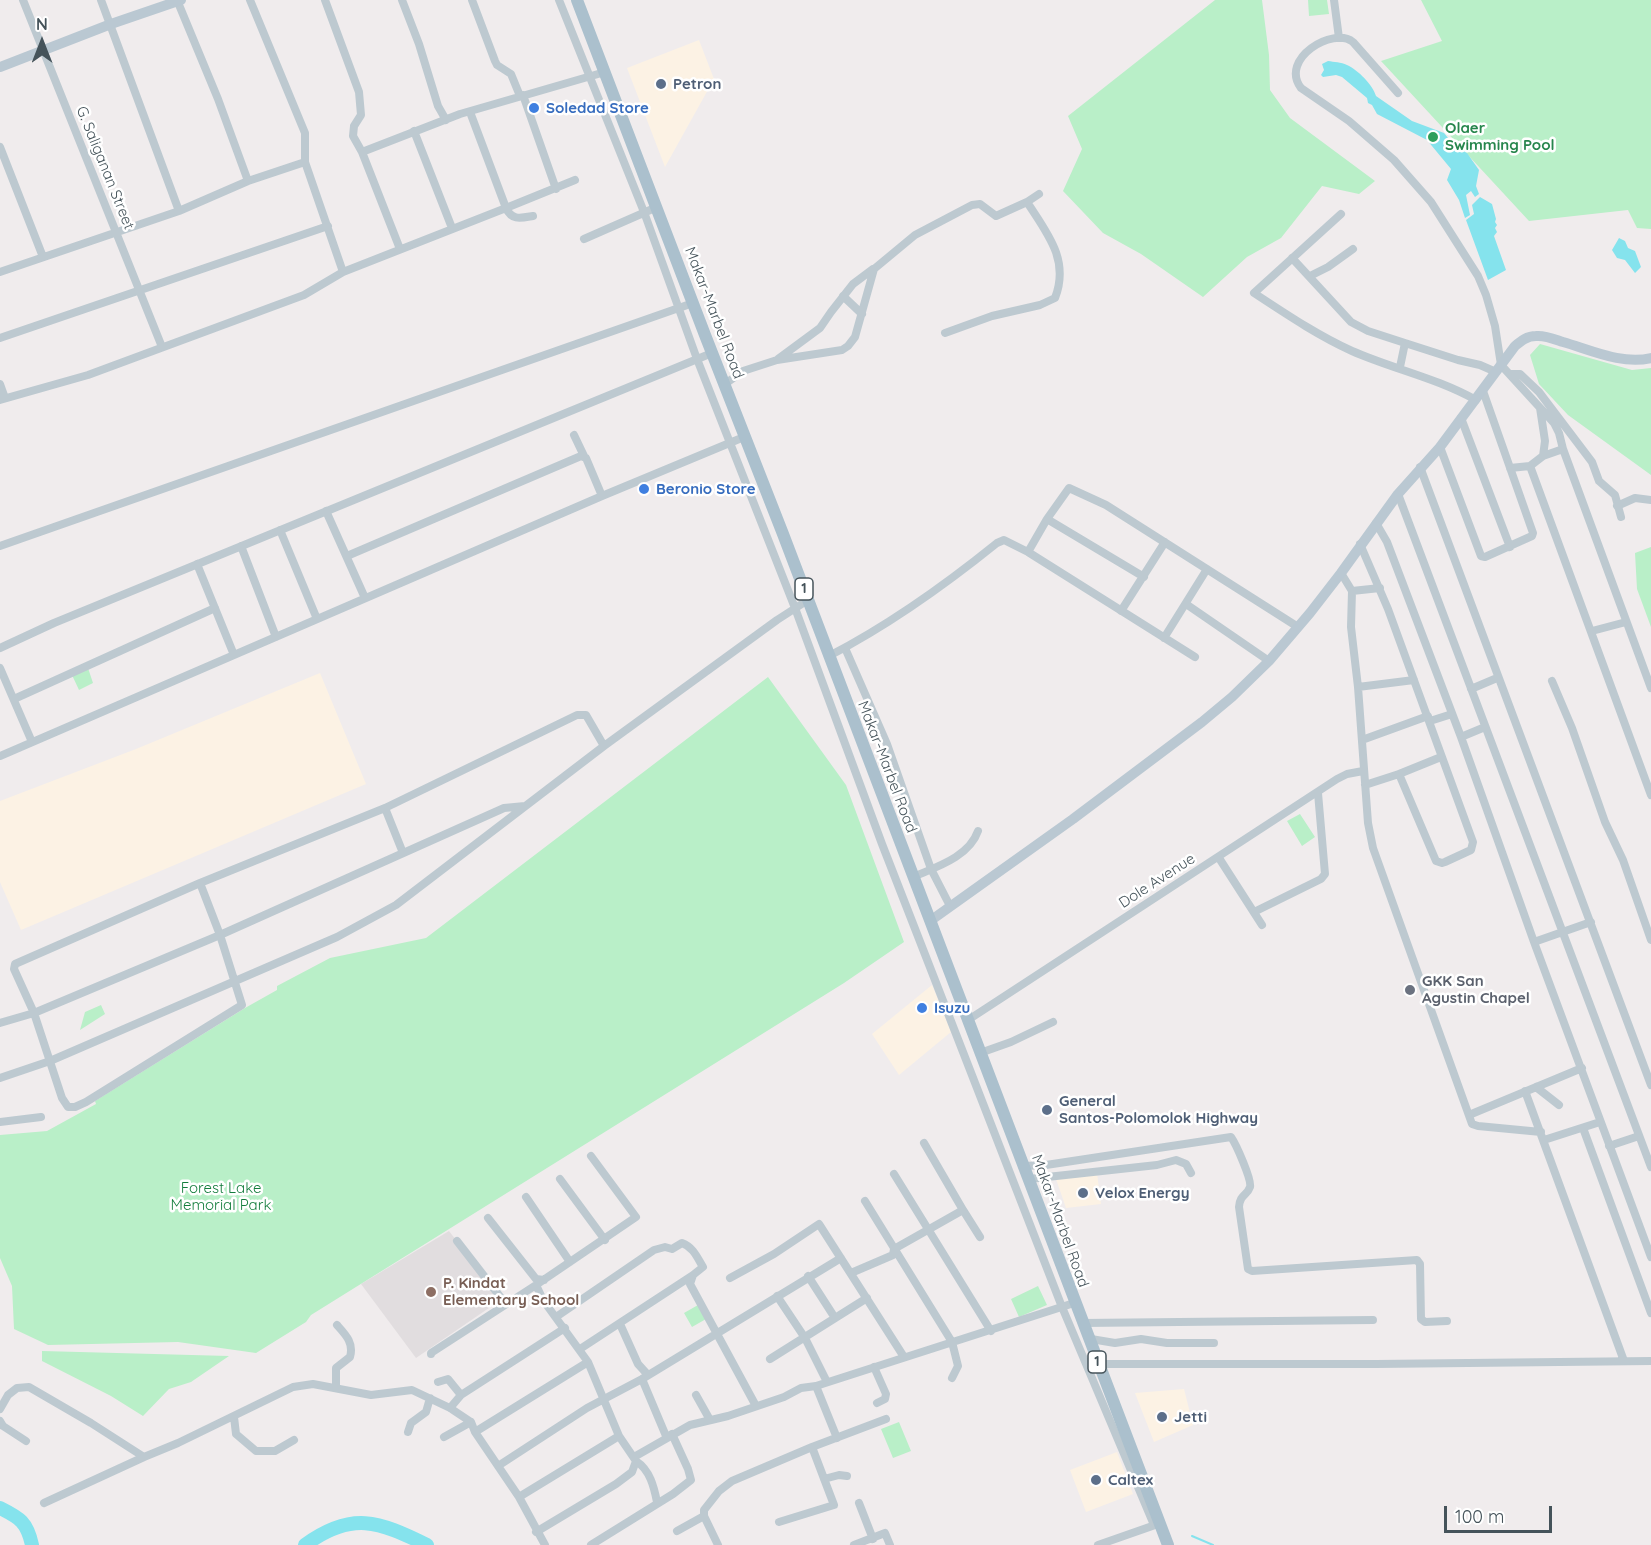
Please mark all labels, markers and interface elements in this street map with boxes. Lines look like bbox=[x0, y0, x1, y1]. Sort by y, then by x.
north arrow bbox=[12, 12, 72, 72]
text: N bbox=[36, 14, 48, 34]
place label: Petron bbox=[673, 75, 721, 93]
marker: Petron bbox=[654, 77, 668, 91]
place label: Soledad Store bbox=[546, 99, 649, 117]
marker: Soledad Store bbox=[527, 101, 541, 115]
street label: G. Saliganan Street bbox=[72, 104, 138, 232]
place label: Olaer Swimming Pool bbox=[1445, 119, 1555, 154]
marker: Olaer Swimming Pool bbox=[1426, 130, 1440, 144]
street label: Makar-Marbel Road bbox=[681, 245, 747, 381]
place label: Beronio Store bbox=[656, 480, 756, 498]
marker: Beronio Store bbox=[637, 482, 651, 496]
road number: 1 bbox=[795, 578, 813, 600]
street label: Makar-Marbel Road bbox=[854, 699, 920, 835]
street label: Dole Avenue bbox=[1116, 850, 1198, 912]
place label: GKK San Agustin Chapel bbox=[1422, 972, 1530, 1007]
marker: GKK San Agustin Chapel bbox=[1403, 983, 1417, 997]
place label: Isuzu bbox=[934, 999, 970, 1017]
marker: Isuzu bbox=[915, 1001, 929, 1015]
place label: General Santos-Polomolok Highway bbox=[1059, 1092, 1258, 1127]
marker: General Santos-Polomolok Highway bbox=[1040, 1103, 1054, 1117]
street label: Makar-Marbel Road bbox=[1028, 1152, 1092, 1290]
park label: Forest Lake Memorial Park bbox=[171, 1179, 271, 1214]
place label: Velox Energy bbox=[1095, 1184, 1189, 1202]
marker: Velox Energy bbox=[1076, 1186, 1090, 1200]
place label: P. Kindat Elementary School bbox=[443, 1274, 579, 1309]
marker: P. Kindat Elementary School bbox=[424, 1285, 438, 1299]
road number: 1 bbox=[1088, 1351, 1106, 1373]
place label: Jetti bbox=[1174, 1408, 1207, 1426]
marker: Jetti bbox=[1155, 1410, 1169, 1424]
place label: Caltex bbox=[1108, 1471, 1153, 1489]
marker: Caltex bbox=[1089, 1473, 1103, 1487]
scale bar bbox=[1447, 1494, 1555, 1532]
text: 100 m bbox=[1455, 1505, 1504, 1528]

